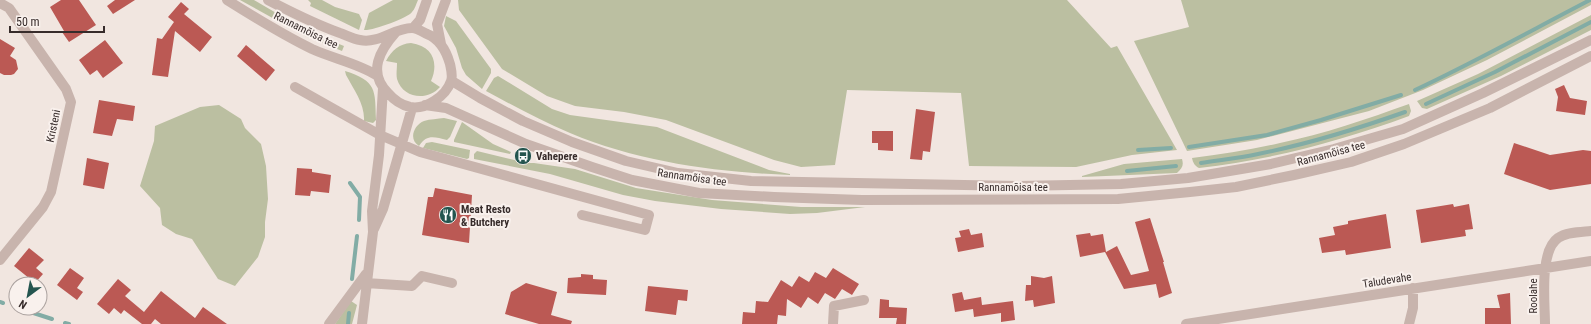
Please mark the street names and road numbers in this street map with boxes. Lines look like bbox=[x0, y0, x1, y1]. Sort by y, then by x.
street label: Rannamõisa tee bbox=[272, 9, 340, 52]
street label: Kristeni bbox=[44, 109, 63, 144]
street label: Rannamõisa tee bbox=[1296, 138, 1366, 169]
street label: Rannamõisa tee bbox=[656, 166, 727, 189]
street label: Rannamõisa tee bbox=[978, 181, 1048, 194]
street label: Taludevahe bbox=[1362, 270, 1412, 291]
street label: Roolahe bbox=[1527, 278, 1540, 314]

